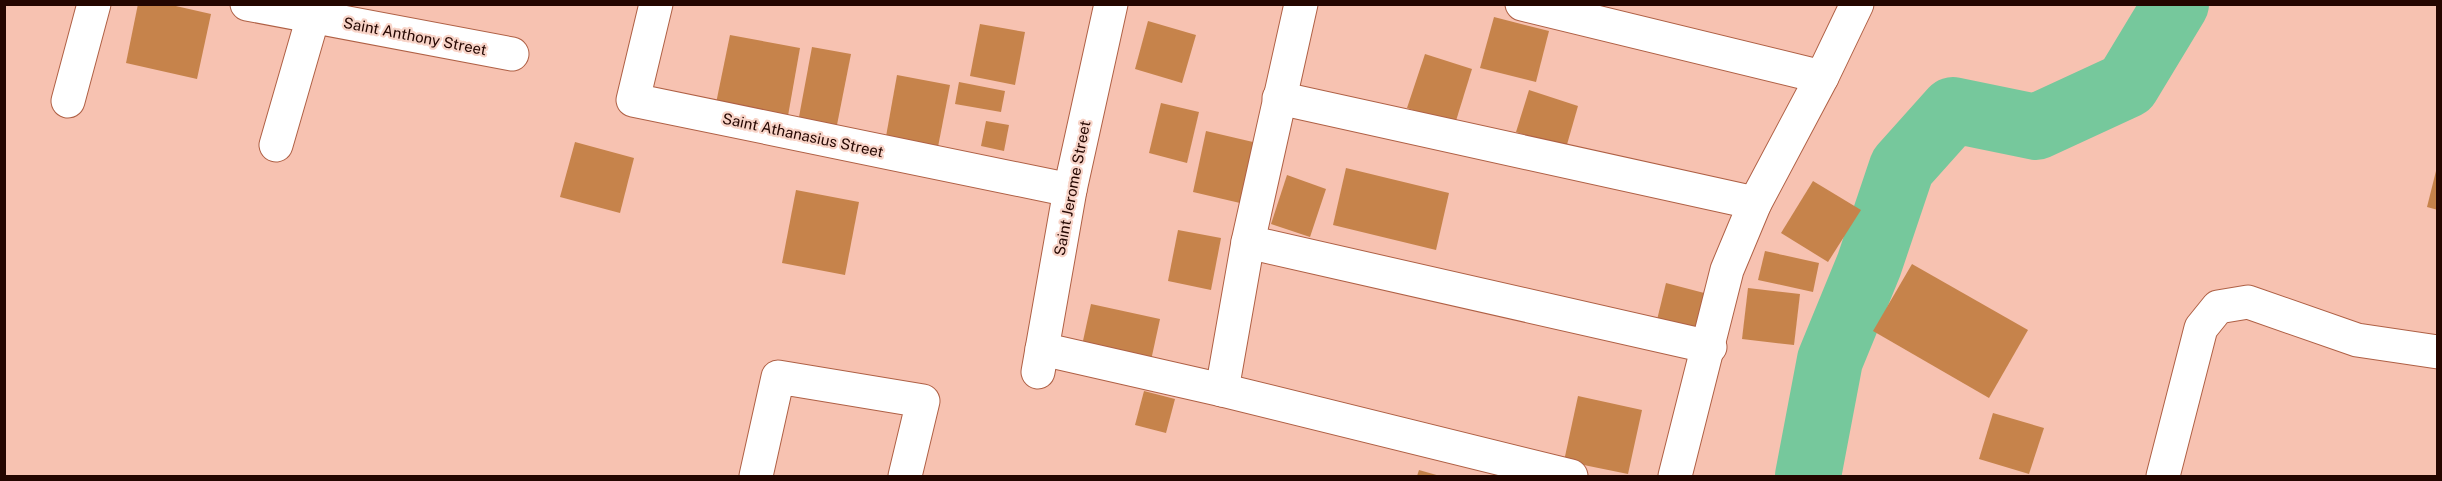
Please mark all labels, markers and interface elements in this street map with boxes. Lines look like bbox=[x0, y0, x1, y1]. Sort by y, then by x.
street label: Saint Anthony Street bbox=[342, 14, 488, 58]
street label: Saint Athanasius Street bbox=[721, 110, 885, 160]
street label: Saint Jerome Street bbox=[1051, 119, 1093, 257]

